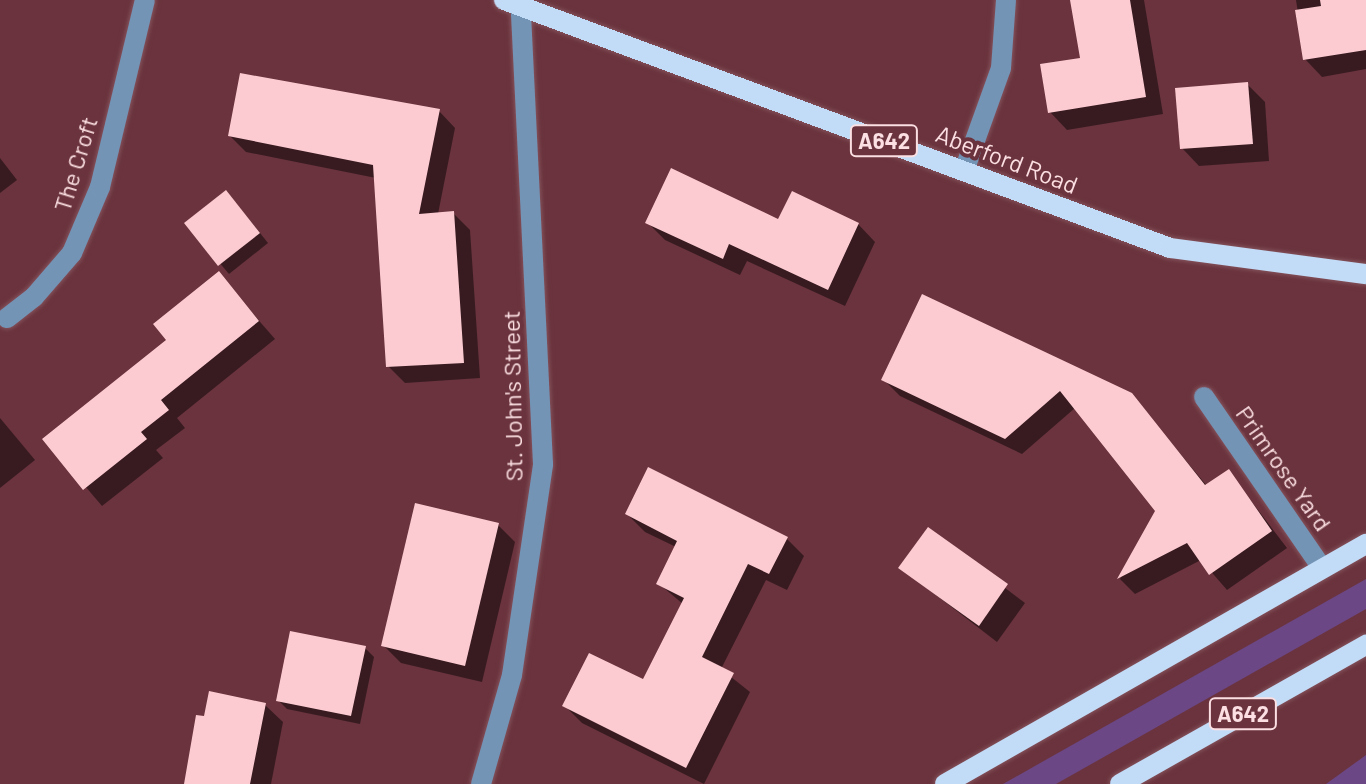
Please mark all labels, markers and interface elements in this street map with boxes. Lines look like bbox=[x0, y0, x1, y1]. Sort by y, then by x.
street label: The Croft bbox=[47, 113, 103, 215]
street label: Aberford Road bbox=[932, 119, 1082, 199]
road number: A642 bbox=[848, 123, 920, 159]
street label: St. John's Street bbox=[496, 310, 528, 482]
street label: Primrose Yard bbox=[1230, 400, 1338, 536]
road number: A642 bbox=[1207, 696, 1279, 732]

